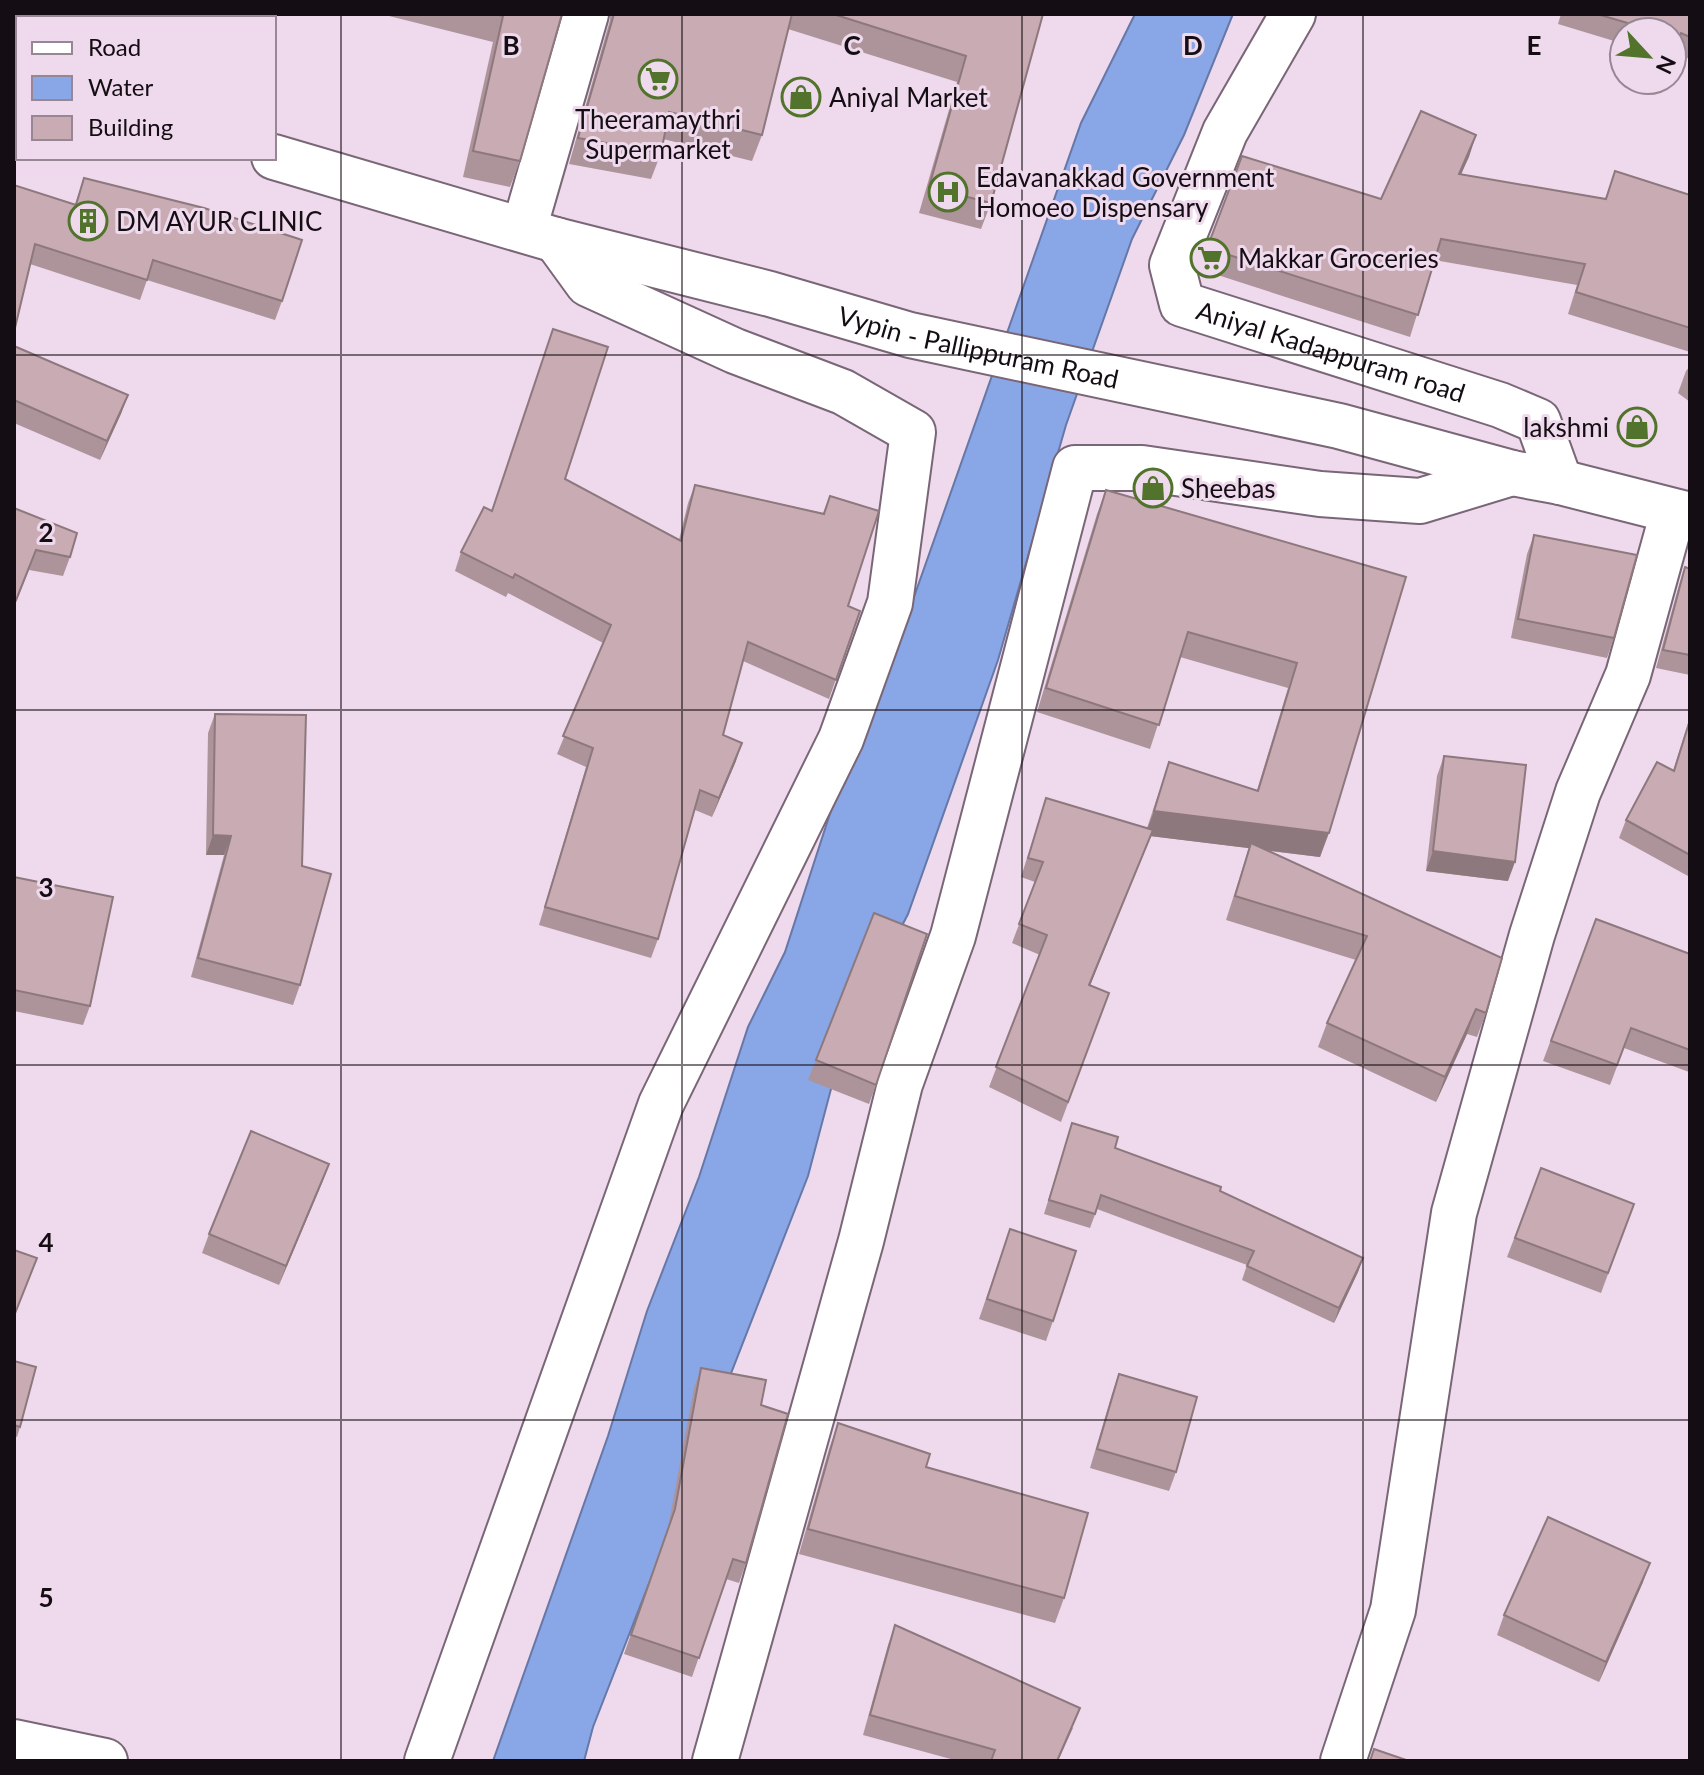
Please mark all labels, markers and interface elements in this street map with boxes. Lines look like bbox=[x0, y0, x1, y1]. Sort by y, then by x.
legend bbox=[16, 16, 276, 160]
north arrow bbox=[1608, 16, 1688, 96]
text: B bbox=[502, 29, 520, 61]
text: C bbox=[843, 29, 861, 61]
text: D bbox=[1183, 29, 1203, 61]
text: E bbox=[1527, 29, 1541, 61]
text: Road bbox=[88, 32, 141, 61]
text: N bbox=[1651, 51, 1682, 79]
supermarket icon: Theeramaythri Supermarket bbox=[637, 58, 679, 100]
text: Water bbox=[88, 72, 153, 101]
shop icon: Aniyal Market bbox=[780, 76, 822, 118]
place label: Aniyal Market bbox=[829, 81, 988, 113]
place label: Theeramaythri Supermarket bbox=[575, 103, 741, 165]
text: Building bbox=[88, 112, 173, 141]
place label: Edavanakkad Government Homoeo Dispensary bbox=[976, 161, 1275, 223]
hospital icon: Edavanakkad Government Homoeo Dispensary bbox=[927, 171, 969, 213]
building icon: DM AYUR CLINIC bbox=[67, 200, 109, 242]
place label: DM AYUR CLINIC bbox=[116, 205, 322, 237]
supermarket icon: Makkar Groceries bbox=[1189, 237, 1231, 279]
place label: Makkar Groceries bbox=[1238, 242, 1439, 274]
street label: Aniyal Kadappuram road bbox=[1193, 294, 1469, 409]
street label: Vypin - Pallippuram Road bbox=[834, 299, 1122, 395]
shop icon: lakshmi bbox=[1616, 406, 1658, 448]
place label: lakshmi bbox=[1523, 411, 1609, 443]
shop icon: Sheebas bbox=[1132, 467, 1174, 509]
place label: Sheebas bbox=[1181, 472, 1276, 504]
text: 2 bbox=[38, 516, 54, 548]
text: 3 bbox=[38, 871, 54, 903]
text: 4 bbox=[38, 1226, 54, 1258]
text: 5 bbox=[38, 1581, 54, 1613]

